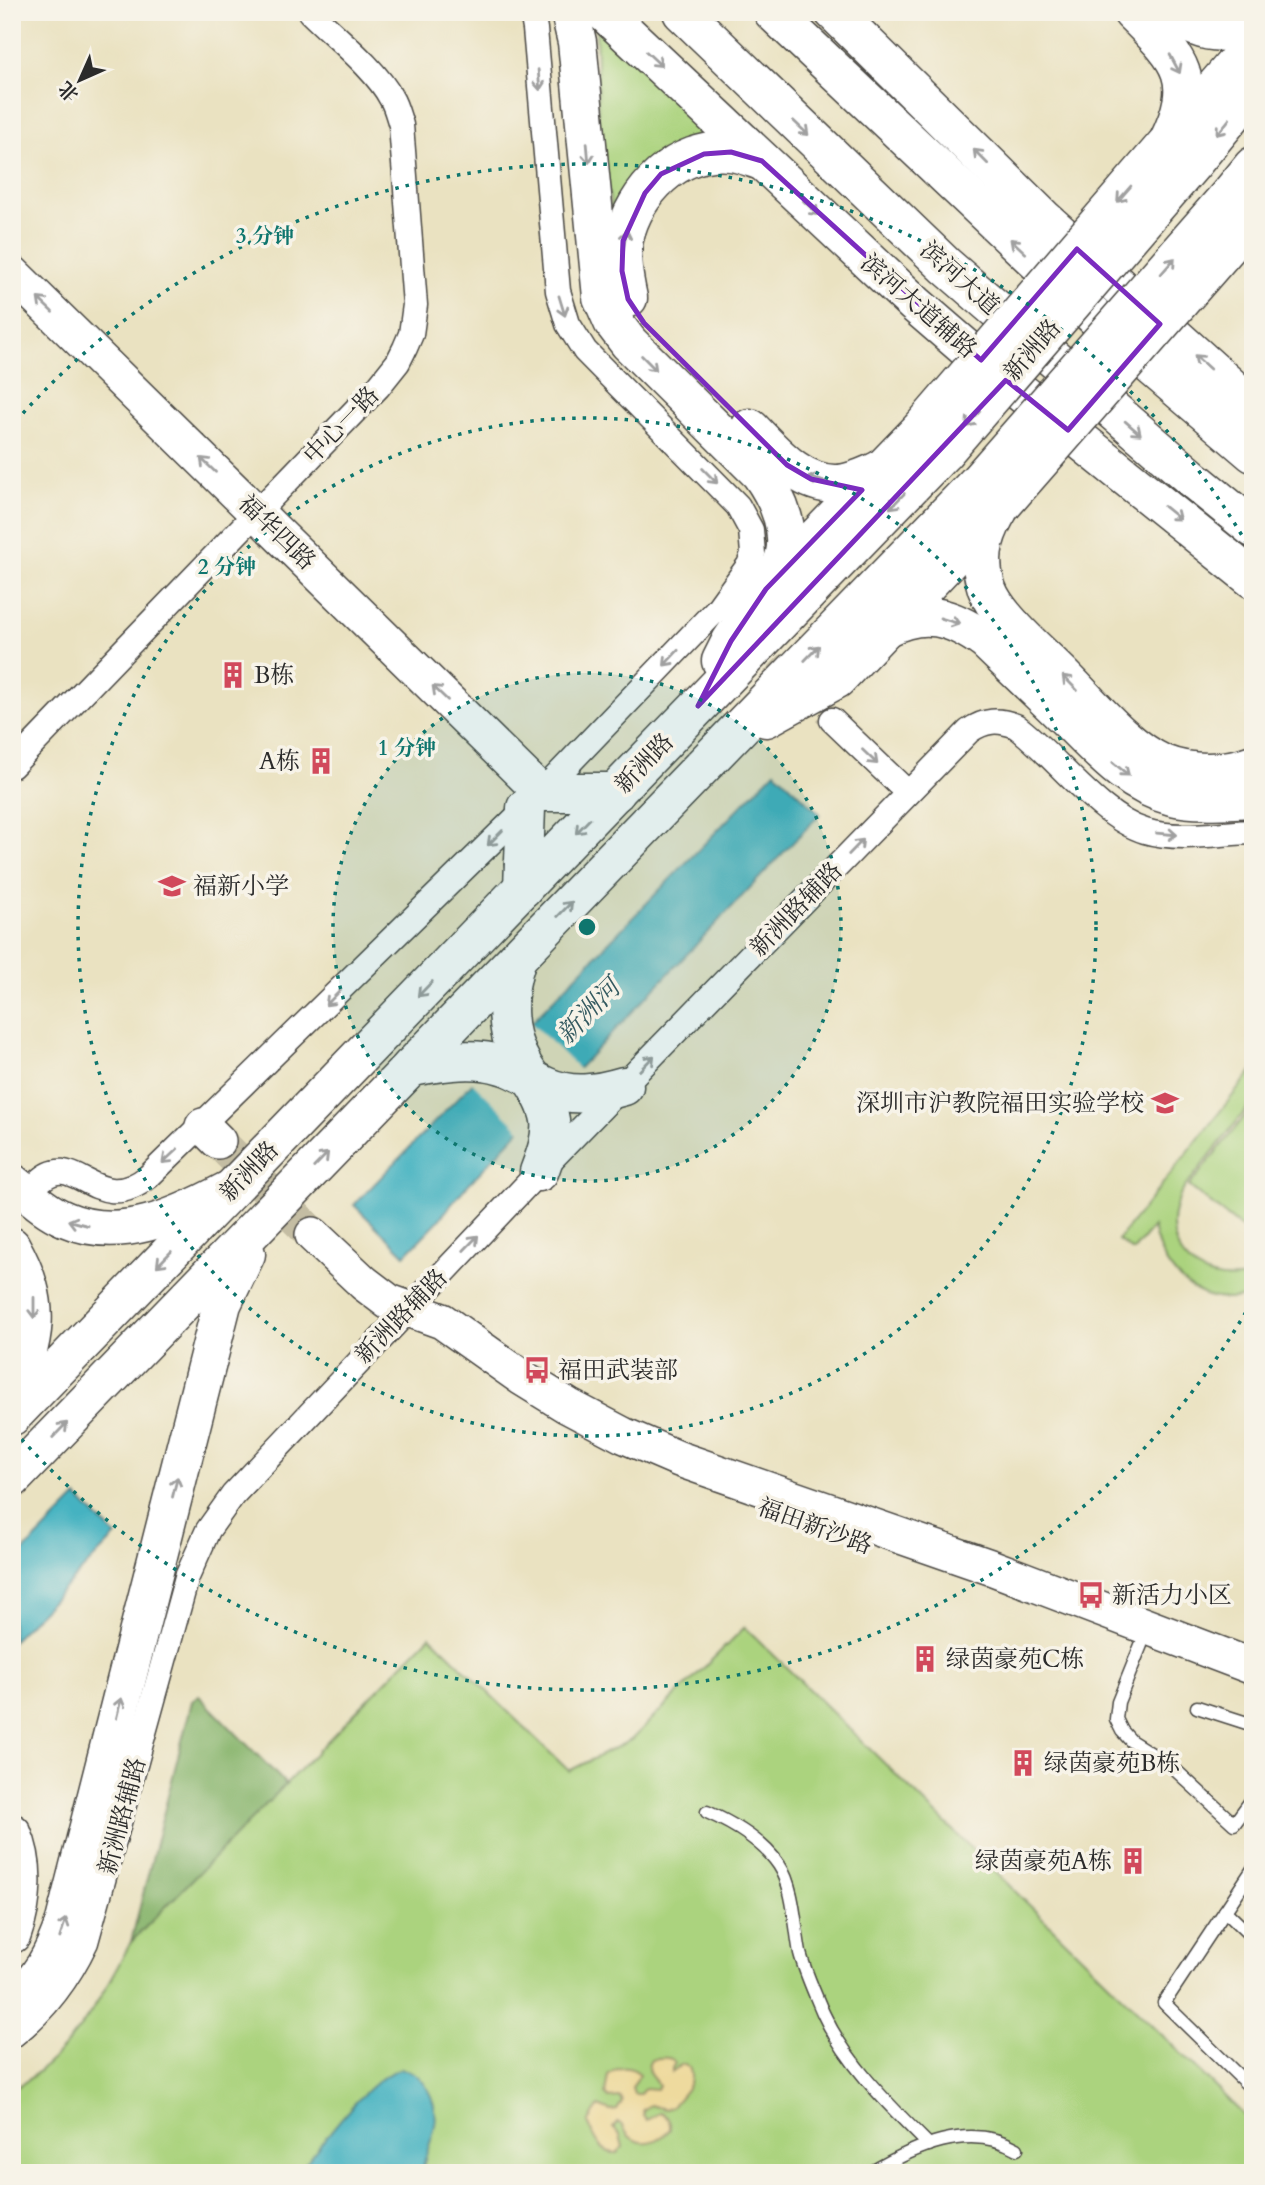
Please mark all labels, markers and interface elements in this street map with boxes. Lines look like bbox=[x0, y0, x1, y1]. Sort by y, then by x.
north arrow bbox=[46, 46, 116, 116]
one-way arrow bbox=[645, 51, 662, 68]
one-way arrow bbox=[1169, 53, 1183, 74]
one-way arrow bbox=[533, 68, 546, 91]
text: 北 bbox=[53, 75, 85, 107]
one-way arrow bbox=[1215, 117, 1231, 135]
one-way arrow bbox=[792, 119, 809, 136]
one-way arrow bbox=[581, 141, 594, 163]
one-way arrow bbox=[973, 149, 990, 166]
one-way arrow bbox=[1116, 184, 1132, 202]
one-way arrow bbox=[802, 200, 820, 216]
text: 3 分钟 bbox=[236, 222, 294, 251]
one-way arrow bbox=[619, 229, 633, 252]
street label: 滨河大道 bbox=[913, 234, 1006, 323]
one-way arrow bbox=[1009, 238, 1027, 254]
street label: 滨河大道辅路 bbox=[854, 247, 984, 366]
one-way arrow bbox=[1160, 257, 1176, 275]
one-way arrow bbox=[557, 295, 570, 317]
one-way arrow bbox=[37, 297, 54, 314]
street label: 新洲路 bbox=[996, 312, 1068, 388]
one-way arrow bbox=[1193, 354, 1211, 370]
one-way arrow bbox=[640, 355, 657, 372]
street label: 中心一路 bbox=[296, 379, 387, 471]
one-way arrow bbox=[965, 410, 981, 428]
one-way arrow bbox=[1124, 420, 1142, 436]
one-way arrow bbox=[199, 456, 216, 473]
one-way arrow bbox=[701, 467, 718, 484]
one-way arrow bbox=[808, 473, 830, 486]
street label: 福华四路 bbox=[231, 487, 323, 578]
one-way arrow bbox=[889, 492, 906, 509]
one-way arrow bbox=[1162, 506, 1180, 521]
text: 2 分钟 bbox=[198, 553, 256, 582]
one-way arrow bbox=[939, 615, 961, 628]
one-way arrow bbox=[804, 645, 821, 662]
one-way arrow bbox=[663, 649, 680, 666]
place label: B栋 bbox=[254, 659, 294, 692]
building icon: B栋 bbox=[218, 660, 248, 690]
one-way arrow bbox=[1062, 674, 1079, 691]
one-way arrow bbox=[432, 684, 449, 701]
street label: 新洲路 bbox=[607, 726, 681, 801]
text: 1 分钟 bbox=[378, 734, 436, 763]
place label: A栋 bbox=[259, 745, 300, 778]
building icon: A栋 bbox=[306, 746, 336, 776]
one-way arrow bbox=[861, 748, 878, 765]
one-way arrow bbox=[1111, 761, 1129, 777]
one-way arrow bbox=[574, 817, 591, 834]
one-way arrow bbox=[1155, 828, 1178, 841]
one-way arrow bbox=[487, 829, 504, 846]
one-way arrow bbox=[848, 839, 865, 856]
street label: 新洲路辅路 bbox=[743, 855, 850, 964]
place label: 福新小学 bbox=[193, 870, 289, 903]
school or university icon: 福新小学 bbox=[157, 871, 187, 901]
one-way arrow bbox=[556, 901, 573, 918]
centre of rings bbox=[575, 915, 599, 939]
water label: 新洲河 bbox=[549, 968, 631, 1052]
one-way arrow bbox=[416, 981, 433, 998]
one-way arrow bbox=[325, 989, 342, 1006]
one-way arrow bbox=[638, 1055, 655, 1072]
place label: 深圳市沪教院福田实验学校 bbox=[856, 1087, 1144, 1120]
school or university icon: 深圳市沪教院福田实验学校 bbox=[1150, 1088, 1180, 1118]
street label: 新洲路 bbox=[212, 1134, 286, 1209]
one-way arrow bbox=[162, 1148, 179, 1165]
one-way arrow bbox=[313, 1152, 330, 1169]
one-way arrow bbox=[67, 1215, 89, 1228]
one-way arrow bbox=[462, 1235, 479, 1252]
one-way arrow bbox=[156, 1250, 173, 1267]
street label: 新洲路辅路 bbox=[348, 1262, 455, 1371]
one-way arrow bbox=[27, 1296, 41, 1319]
place label: 福田武装部 bbox=[558, 1354, 678, 1387]
bus stop icon: 福田武装部 bbox=[522, 1355, 552, 1385]
one-way arrow bbox=[51, 1422, 68, 1439]
one-way arrow bbox=[169, 1476, 182, 1499]
street label: 福田新沙路 bbox=[753, 1490, 877, 1562]
place label: 新活力小区 bbox=[1112, 1579, 1232, 1612]
bus stop icon: 新活力小区 bbox=[1076, 1580, 1106, 1610]
place label: 绿茵豪苑C栋 bbox=[946, 1643, 1084, 1676]
building icon: 绿茵豪苑C栋 bbox=[910, 1644, 940, 1674]
one-way arrow bbox=[113, 1697, 126, 1720]
place label: 绿茵豪苑B栋 bbox=[1044, 1747, 1180, 1780]
building icon: 绿茵豪苑B栋 bbox=[1008, 1748, 1038, 1778]
street label: 新洲路辅路 bbox=[91, 1754, 154, 1878]
place label: 绿茵豪苑A栋 bbox=[975, 1845, 1112, 1878]
building icon: 绿茵豪苑A栋 bbox=[1118, 1846, 1148, 1876]
one-way arrow bbox=[57, 1917, 70, 1939]

